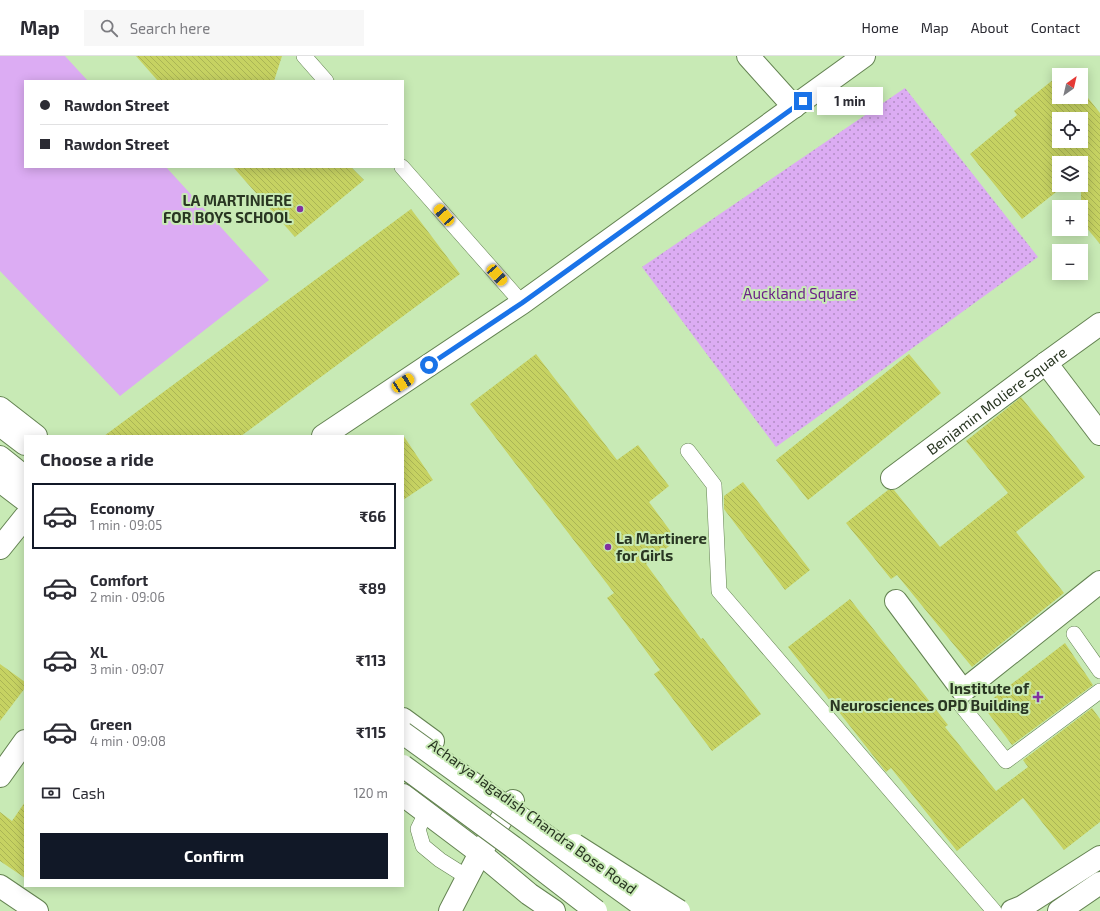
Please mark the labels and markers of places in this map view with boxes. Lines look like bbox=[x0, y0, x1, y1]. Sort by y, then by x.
place label: LA MARTINIERE FOR BOYS SCHOOL bbox=[163, 191, 292, 226]
marker: LA MARTINIERE FOR BOYS SCHOOL bbox=[295, 204, 305, 214]
place label: La Martinere for Girls bbox=[616, 529, 707, 564]
marker: La Martinere for Girls bbox=[603, 542, 613, 552]
place label: Institute of Neurosciences OPD Building bbox=[830, 679, 1030, 714]
marker: Institute of Neurosciences OPD Building bbox=[1032, 691, 1044, 703]

